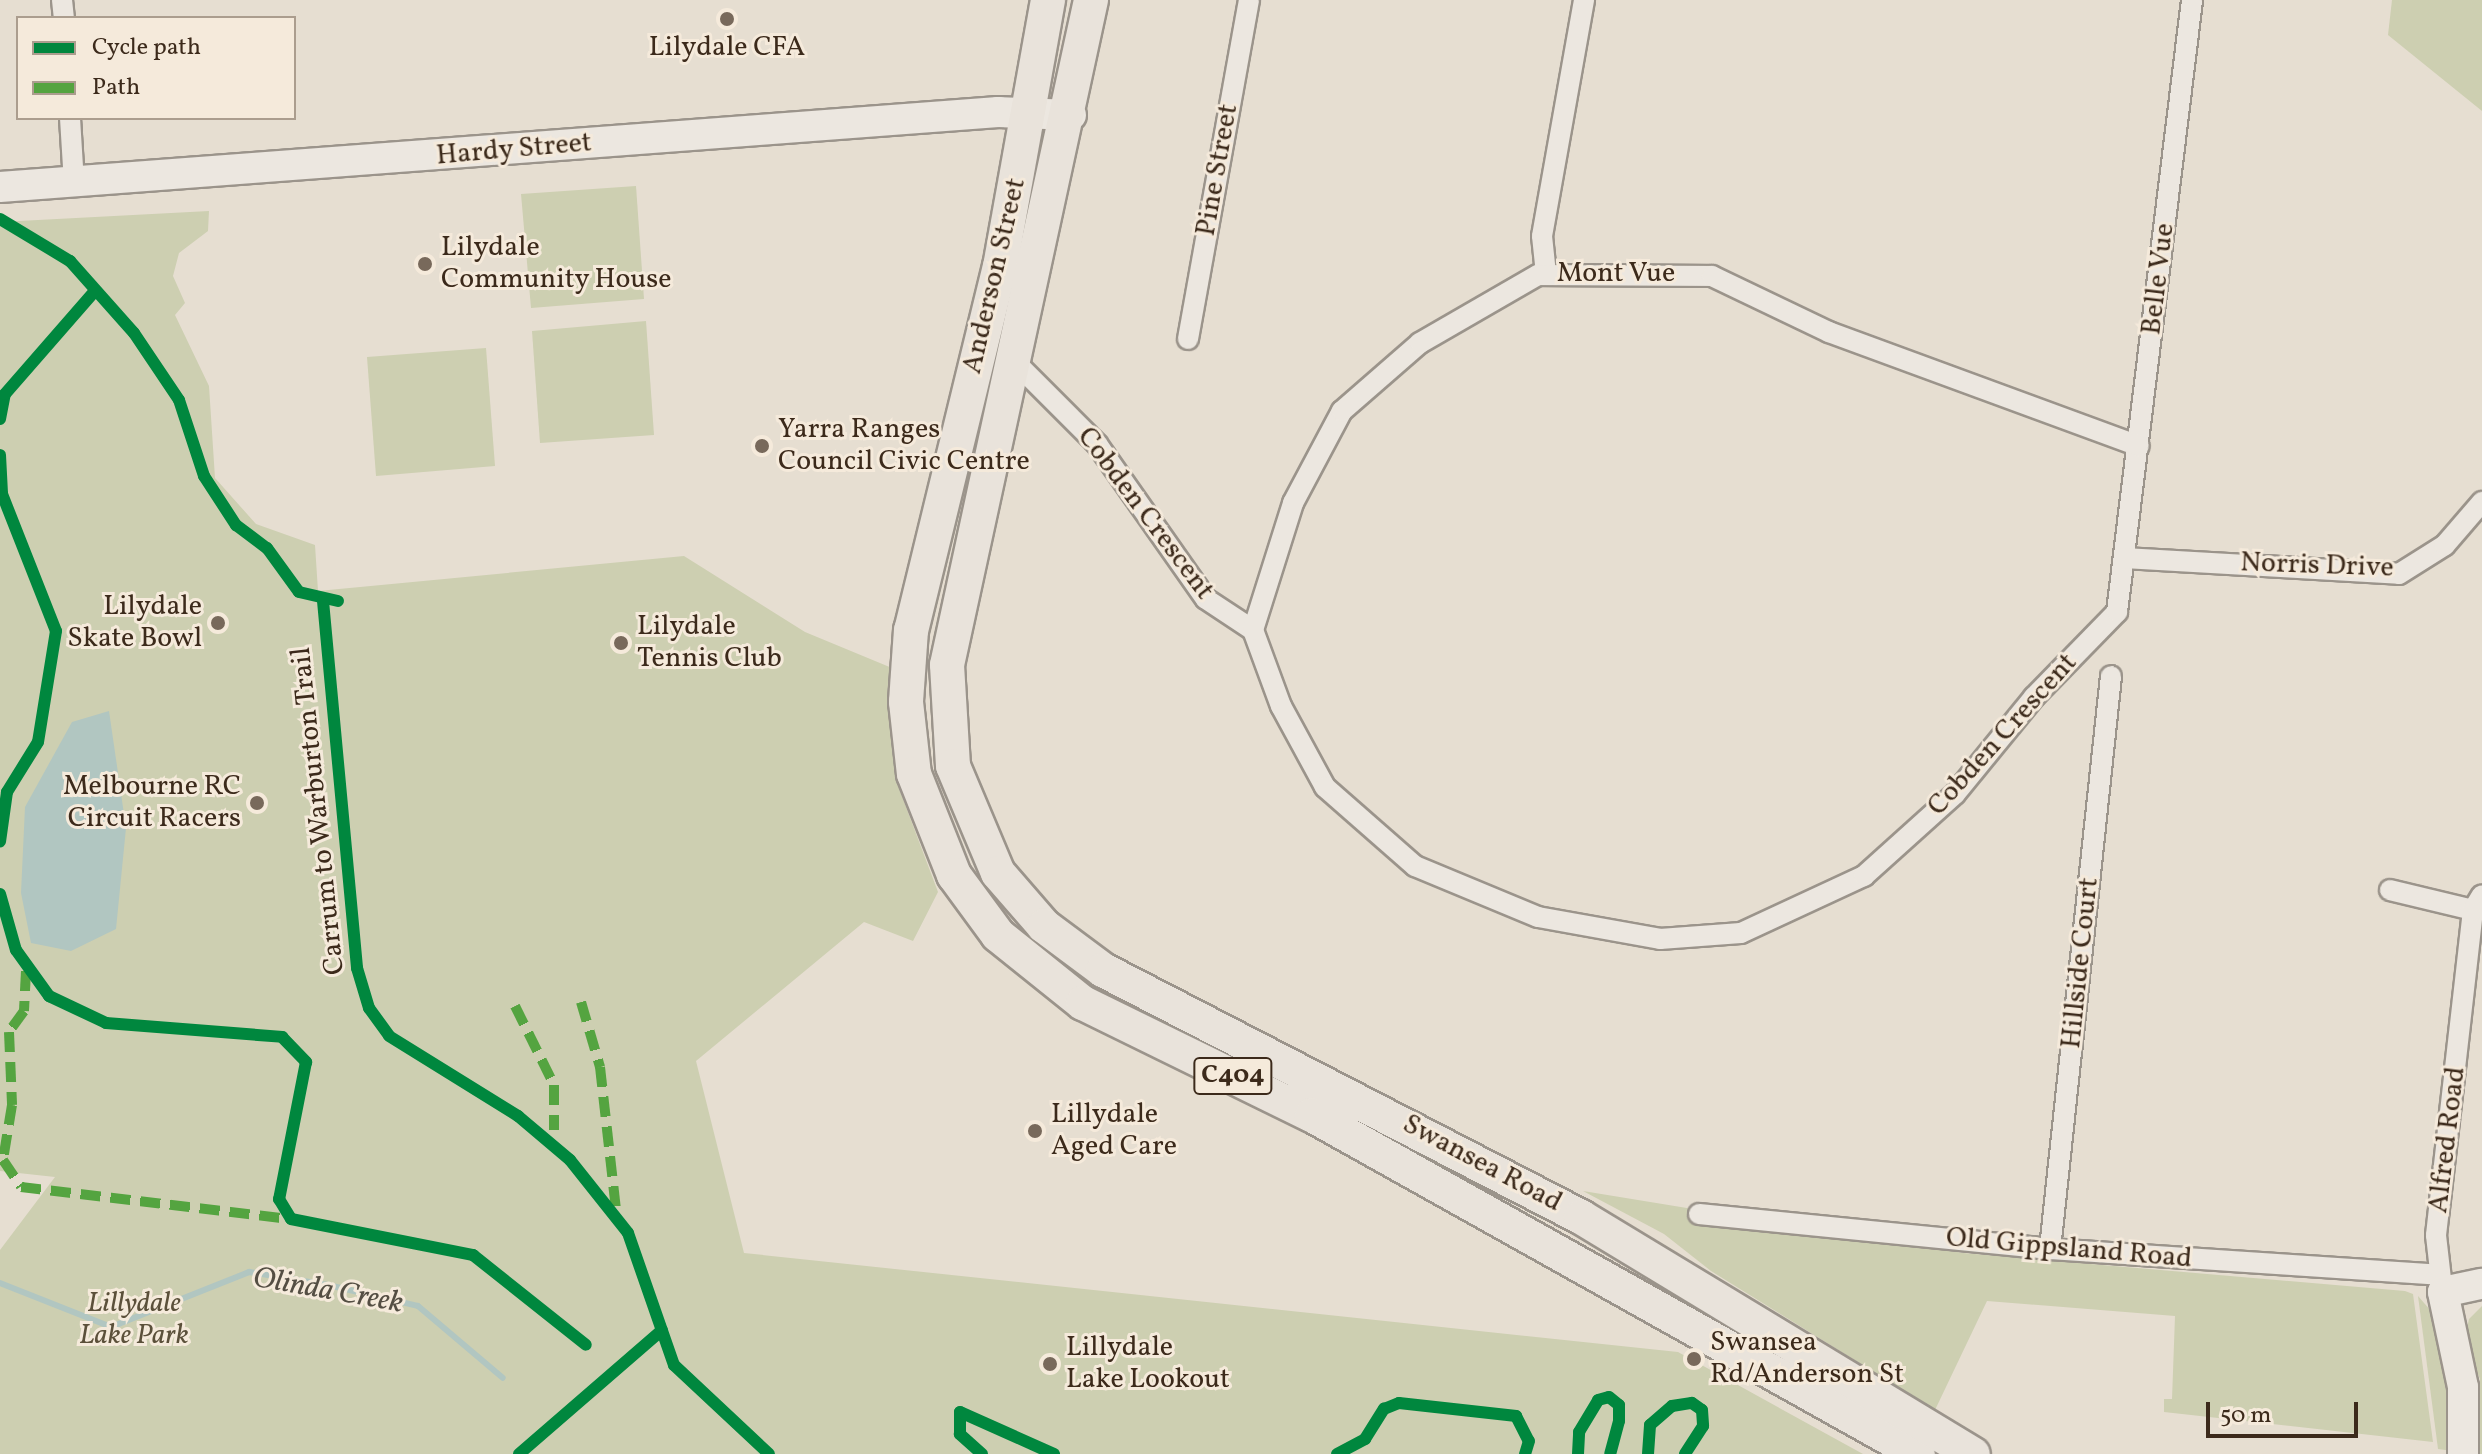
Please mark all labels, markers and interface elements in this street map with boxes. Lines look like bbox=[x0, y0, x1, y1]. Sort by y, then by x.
marker: Lilydale CFA bbox=[718, 10, 736, 28]
legend bbox=[16, 16, 296, 120]
text: Cycle path bbox=[92, 31, 201, 65]
place label: Lilydale CFA bbox=[649, 31, 805, 65]
text: Path bbox=[92, 71, 140, 105]
street label: Pine Street bbox=[1190, 101, 1246, 239]
street label: Hardy Street bbox=[434, 126, 594, 174]
street label: Anderson Street bbox=[956, 175, 1034, 377]
street label: Belle Vue bbox=[2135, 221, 2183, 337]
place label: Lilydale Community House bbox=[441, 231, 672, 297]
marker: Lilydale Community House bbox=[416, 255, 434, 273]
street label: Mont Vue bbox=[1556, 257, 1676, 291]
place label: Yarra Ranges Council Civic Centre bbox=[778, 413, 1030, 479]
street label: Cobden Crescent bbox=[1069, 421, 1221, 607]
marker: Yarra Ranges Council Civic Centre bbox=[753, 437, 771, 455]
street label: Norris Drive bbox=[2240, 547, 2394, 585]
place label: Lilydale Skate Bowl bbox=[67, 590, 202, 656]
place label: Lilydale Tennis Club bbox=[637, 610, 782, 676]
marker: Lilydale Skate Bowl bbox=[209, 614, 227, 632]
marker: Lilydale Tennis Club bbox=[612, 634, 630, 652]
street label: Carrum to Warburton Trail bbox=[285, 645, 353, 977]
street label: Cobden Crescent bbox=[1921, 647, 2085, 823]
place label: Melbourne RC Circuit Racers bbox=[63, 770, 241, 836]
marker: Melbourne RC Circuit Racers bbox=[248, 794, 266, 812]
street label: Hillside Court bbox=[2055, 876, 2107, 1050]
road number: C404 bbox=[1193, 1054, 1273, 1098]
street label: Alfred Road bbox=[2422, 1065, 2474, 1215]
place label: Lillydale Aged Care bbox=[1051, 1098, 1177, 1164]
street label: Swansea Road bbox=[1396, 1108, 1568, 1220]
marker: Lillydale Aged Care bbox=[1026, 1122, 1044, 1140]
street label: Old Gippsland Road bbox=[1945, 1222, 2193, 1276]
water label: Olinda Creek bbox=[250, 1260, 406, 1322]
park label: Lillydale Lake Park bbox=[79, 1287, 189, 1353]
place label: Swansea Rd/Anderson St bbox=[1710, 1326, 1904, 1392]
place label: Lillydale Lake Lookout bbox=[1066, 1331, 1230, 1397]
marker: Swansea Rd/Anderson St bbox=[1685, 1350, 1703, 1368]
marker: Lillydale Lake Lookout bbox=[1041, 1355, 1059, 1373]
scale bar bbox=[2210, 1386, 2362, 1436]
text: 50 m bbox=[2220, 1399, 2272, 1433]

